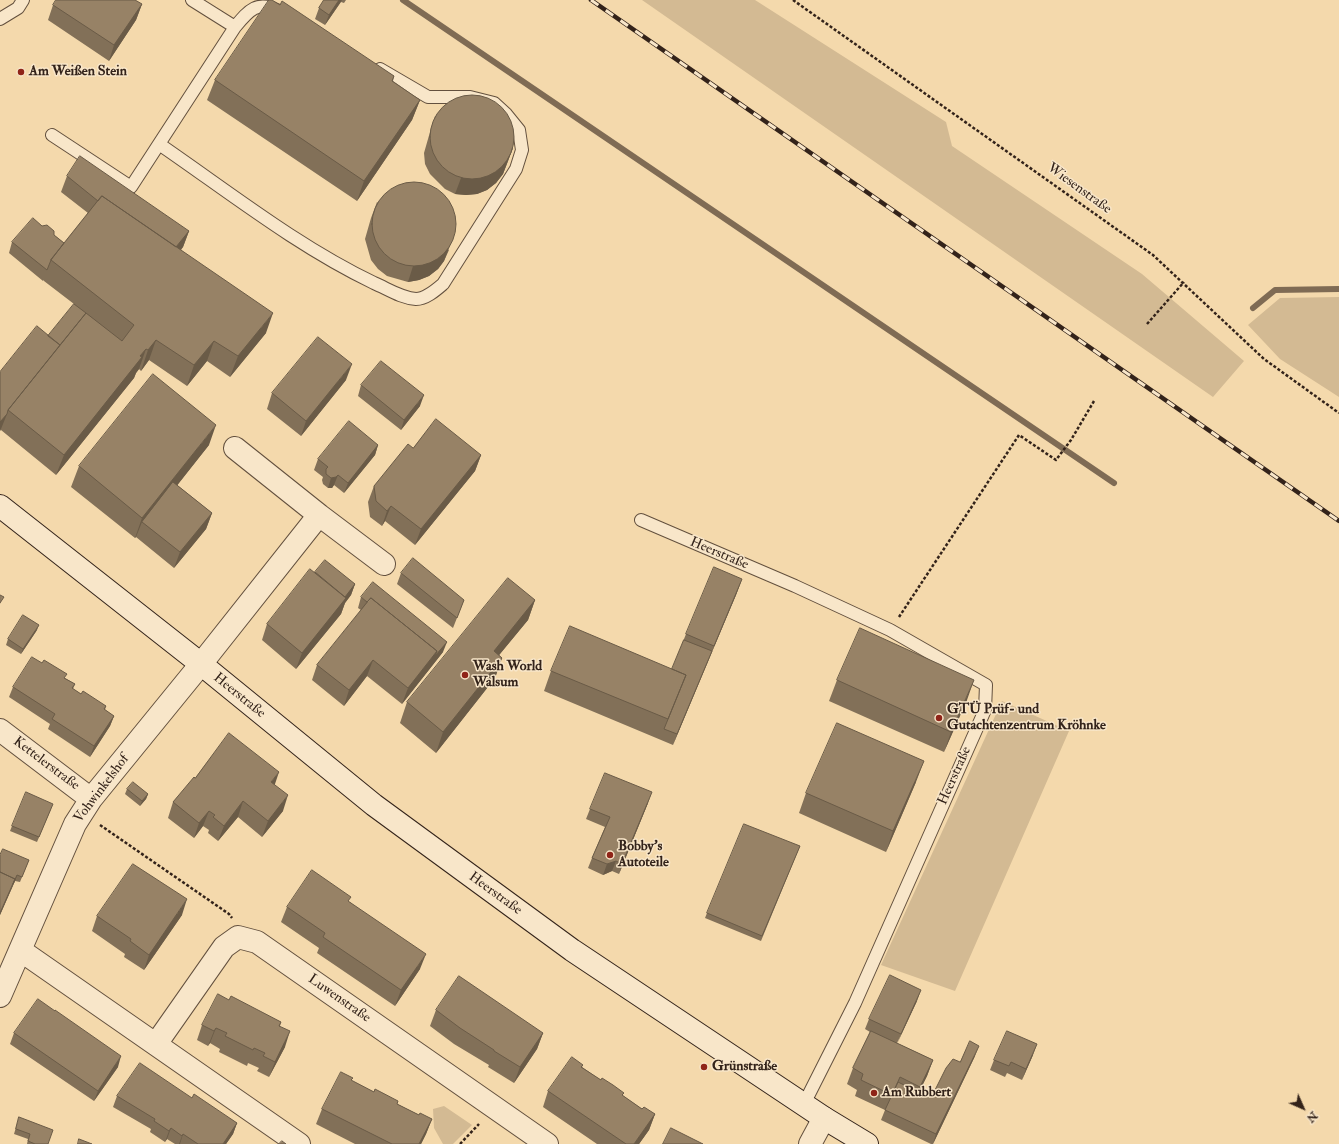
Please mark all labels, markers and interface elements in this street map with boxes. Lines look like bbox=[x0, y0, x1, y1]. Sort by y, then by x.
place label: Am Weißen Stein bbox=[29, 64, 127, 80]
marker: Am Weißen Stein bbox=[16, 67, 26, 77]
street label: Wiesenstraße bbox=[1044, 160, 1114, 218]
street label: Heerstraße bbox=[687, 534, 751, 574]
place label: Wash World Walsum bbox=[473, 659, 542, 692]
street label: Heerstraße bbox=[210, 670, 268, 722]
marker: Wash World Walsum bbox=[460, 670, 470, 680]
place label: GTÜ Prüf- und Gutachtenzentrum Kröhnke bbox=[947, 702, 1106, 734]
marker: GTÜ Prüf- und Gutachtenzentrum Kröhnke bbox=[934, 713, 944, 723]
street label: Kettelerstraße bbox=[10, 734, 82, 794]
street label: Heerstraße bbox=[935, 744, 975, 808]
street label: Vohwinkelshof bbox=[71, 751, 133, 827]
place label: Bobby's Autoteile bbox=[618, 839, 669, 872]
marker: Bobby's Autoteile bbox=[605, 850, 615, 860]
street label: Heerstraße bbox=[465, 869, 525, 919]
street label: Luwenstraße bbox=[304, 971, 374, 1027]
place label: Grünstraße bbox=[712, 1059, 777, 1075]
marker: Grünstraße bbox=[699, 1062, 709, 1072]
place label: Am Rubbert bbox=[882, 1085, 951, 1101]
marker: Am Rubbert bbox=[869, 1088, 879, 1098]
north arrow bbox=[1283, 1088, 1323, 1128]
text: N bbox=[1304, 1109, 1320, 1125]

